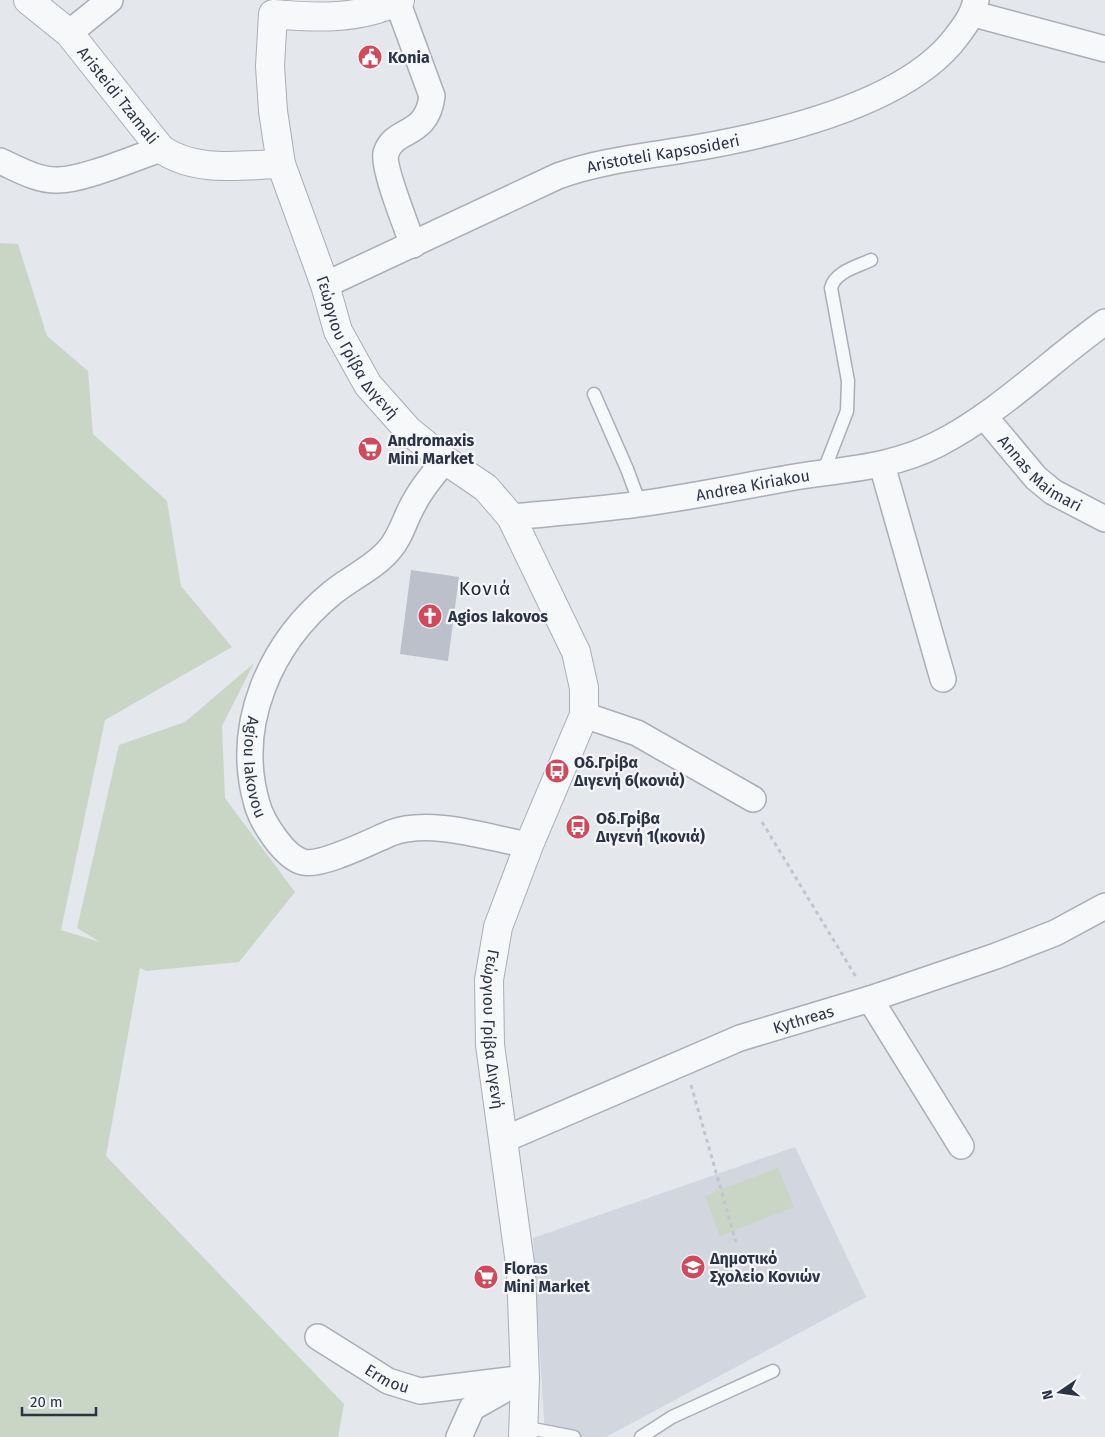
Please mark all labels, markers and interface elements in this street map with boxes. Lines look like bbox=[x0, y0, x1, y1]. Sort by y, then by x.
street label: Aristeidi Tzamali bbox=[74, 43, 163, 148]
public building icon: Konia bbox=[357, 44, 383, 70]
place label: Konia bbox=[388, 48, 430, 67]
street label: Aristoteli Kapsosideri bbox=[584, 130, 741, 176]
street label: Γεώργιου Γρίβα Διγενή bbox=[313, 273, 403, 422]
place label: Andromaxis Mini Market bbox=[387, 431, 475, 468]
street label: Annas Maimari bbox=[994, 431, 1085, 515]
supermarket icon: Andromaxis Mini Market bbox=[357, 436, 383, 462]
street label: Andrea Kiriakou bbox=[694, 465, 811, 504]
district label: Κονιά bbox=[459, 577, 511, 600]
church icon: Agios Iakovos bbox=[417, 603, 443, 629]
place label: Agios Iakovos bbox=[447, 607, 548, 626]
street label: Agiou Iakovou bbox=[240, 715, 271, 821]
place label: Οδ.Γρίβα Διγενή 6(κονιά) bbox=[573, 753, 685, 790]
bus stop icon: Οδ.Γρίβα Διγενή 6(κονιά) bbox=[544, 758, 570, 784]
place label: Οδ.Γρίβα Διγενή 1(κονιά) bbox=[595, 809, 705, 846]
bus stop icon: Οδ.Γρίβα Διγενή 1(κονιά) bbox=[565, 814, 591, 840]
street label: Γεώργιου Γρίβα Διγενή bbox=[479, 948, 508, 1110]
street label: Kythreas bbox=[770, 1001, 836, 1037]
place label: Δημοτικό Σχολείο Κονιών bbox=[709, 1249, 821, 1286]
school or university icon: Δημοτικό Σχολείο Κονιών bbox=[680, 1254, 706, 1280]
place label: Floras Mini Market bbox=[504, 1259, 591, 1296]
supermarket icon: Floras Mini Market bbox=[473, 1264, 499, 1290]
street label: Ermou bbox=[362, 1360, 412, 1397]
north arrow bbox=[1035, 1367, 1085, 1417]
scale bar bbox=[22, 1384, 96, 1416]
text: N bbox=[1038, 1388, 1057, 1401]
text: 20 m bbox=[30, 1393, 63, 1411]

